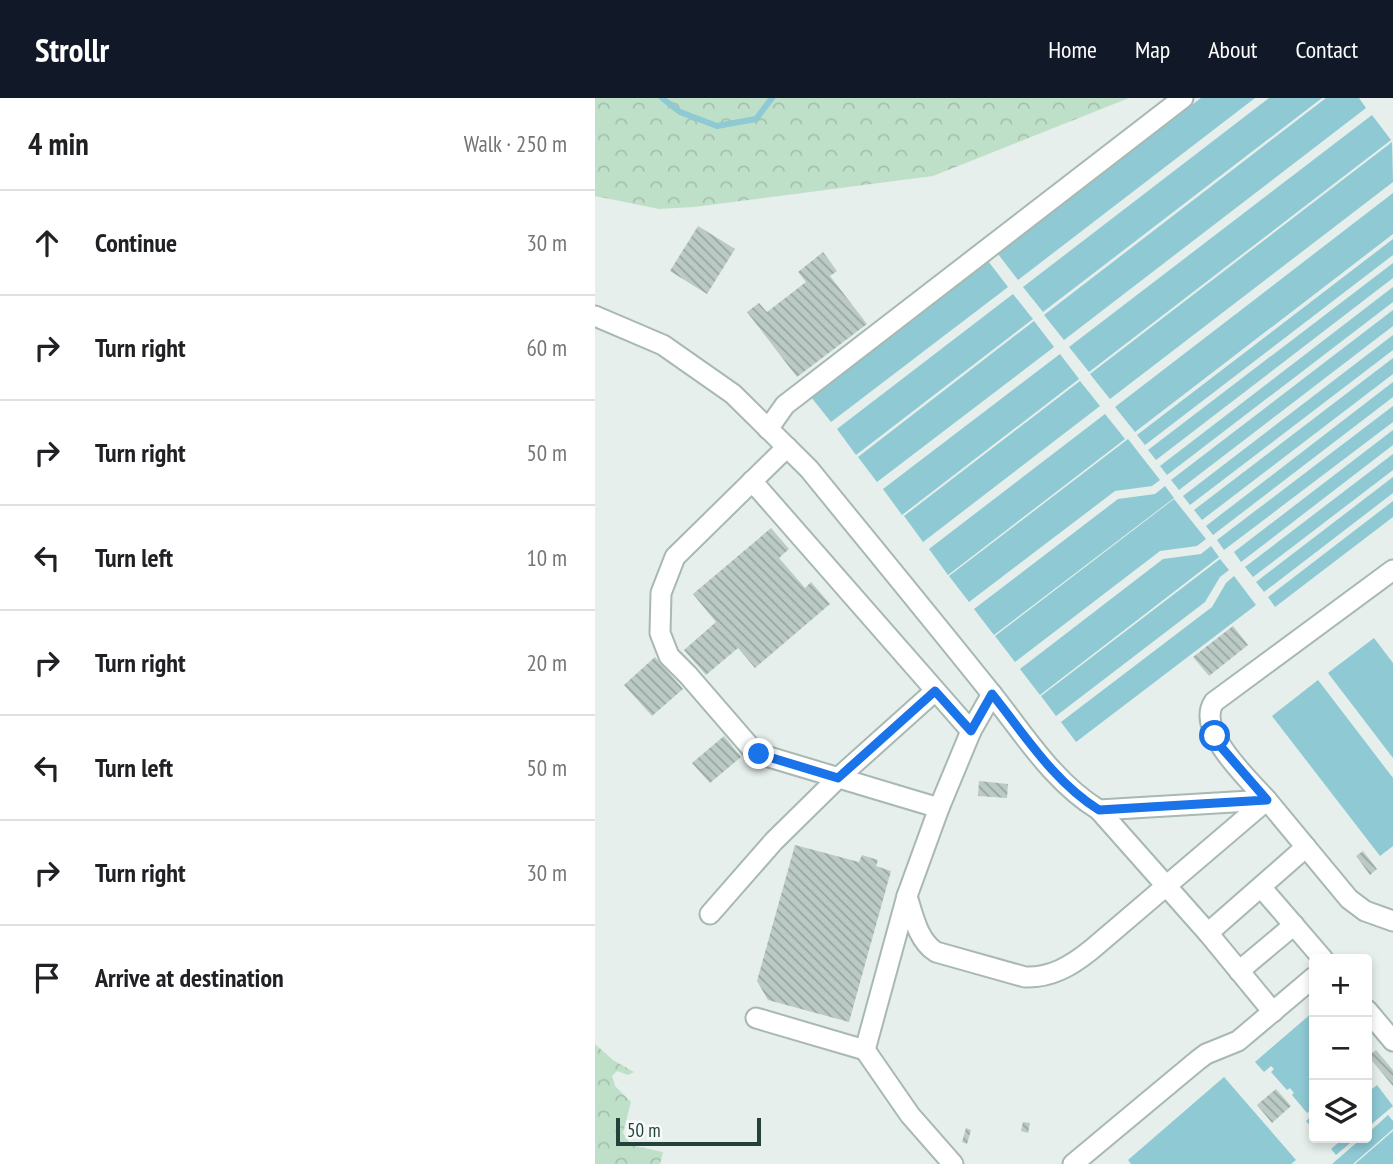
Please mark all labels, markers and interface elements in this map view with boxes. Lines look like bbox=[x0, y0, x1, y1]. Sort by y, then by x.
text: Strollr bbox=[35, 28, 109, 71]
text: Home bbox=[1048, 34, 1097, 65]
text: Map bbox=[1135, 34, 1170, 65]
text: About bbox=[1208, 34, 1257, 65]
text: Contact bbox=[1295, 34, 1358, 65]
text: 4 min bbox=[28, 124, 89, 163]
text: Walk · 250 m bbox=[464, 129, 567, 158]
icon: ahead bbox=[28, 224, 66, 262]
text: Continue bbox=[95, 226, 177, 259]
text: 30 m bbox=[526, 228, 567, 257]
icon: right bbox=[28, 329, 66, 367]
text: Turn right bbox=[95, 331, 186, 364]
text: 60 m bbox=[526, 333, 567, 362]
icon: right bbox=[28, 434, 66, 472]
text: Turn right bbox=[95, 436, 186, 469]
text: 50 m bbox=[526, 438, 567, 467]
icon: left bbox=[28, 539, 66, 577]
text: Turn left bbox=[95, 541, 173, 574]
text: 10 m bbox=[526, 543, 567, 572]
icon: right bbox=[28, 644, 66, 682]
text: Turn right bbox=[95, 646, 186, 679]
text: 20 m bbox=[526, 648, 567, 677]
route start bbox=[1199, 720, 1230, 751]
route end bbox=[743, 738, 774, 769]
icon: left bbox=[28, 749, 66, 787]
text: Turn left bbox=[95, 751, 173, 784]
text: 50 m bbox=[526, 753, 567, 782]
icon: right bbox=[28, 854, 66, 892]
text: Turn right bbox=[95, 856, 186, 889]
text: 30 m bbox=[526, 858, 567, 887]
map controls bbox=[1309, 954, 1372, 1143]
button: + bbox=[1309, 954, 1372, 1017]
icon: arrive bbox=[28, 959, 66, 997]
text: Arrive at destination bbox=[95, 961, 284, 994]
button: − bbox=[1309, 1017, 1372, 1080]
button: layers bbox=[1309, 1080, 1372, 1143]
scale bar bbox=[616, 1115, 761, 1147]
text: 50 m bbox=[627, 1118, 661, 1142]

